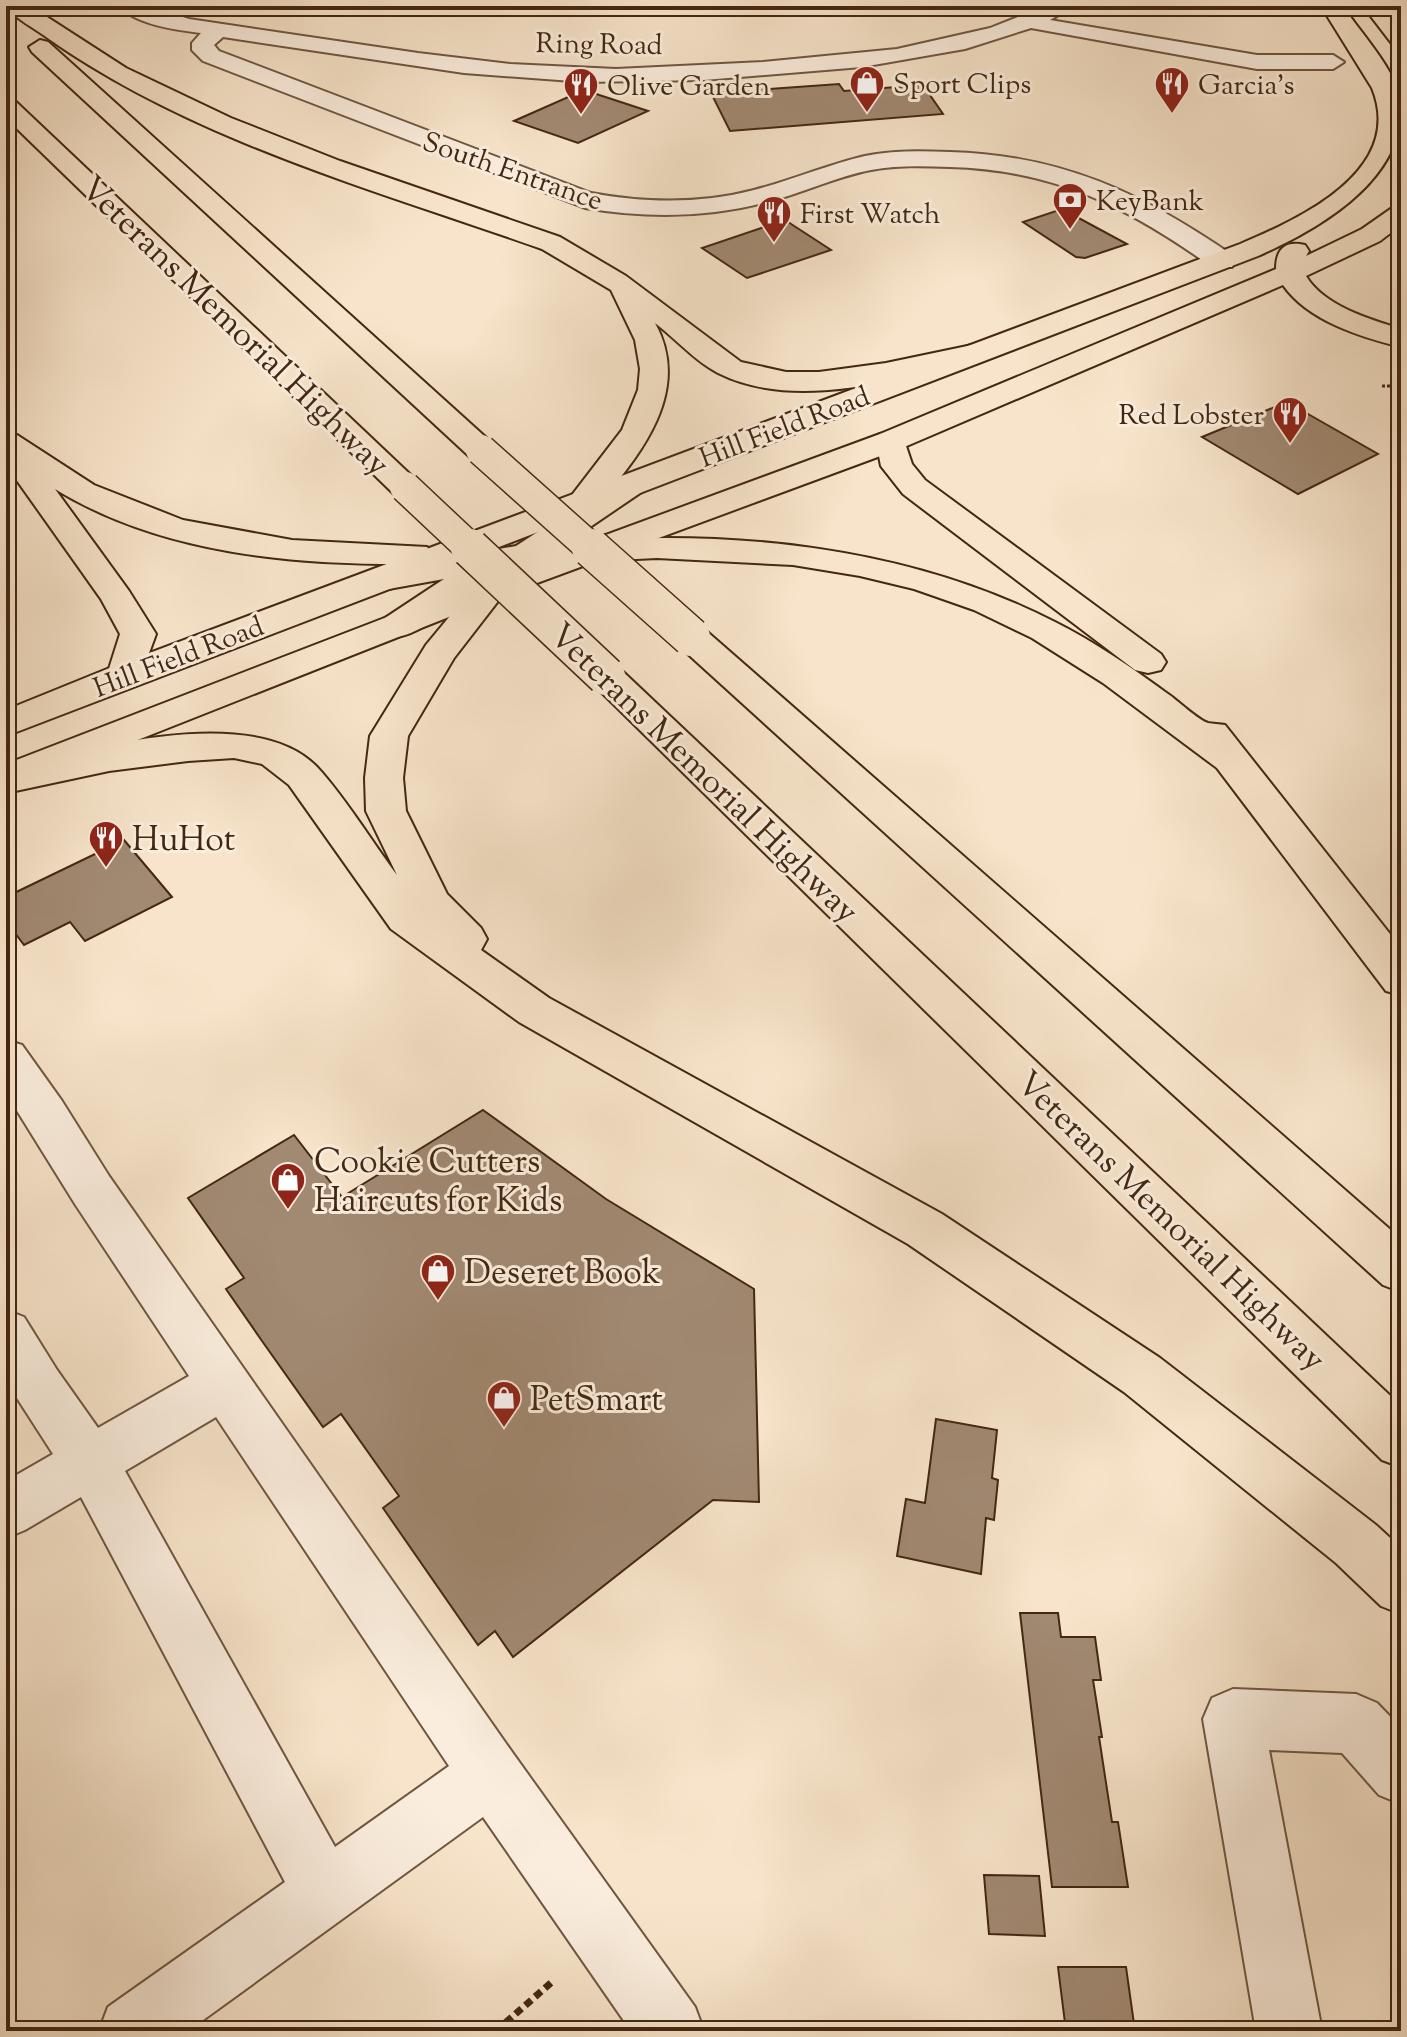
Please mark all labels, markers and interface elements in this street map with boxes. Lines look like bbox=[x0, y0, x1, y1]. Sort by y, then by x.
street label: Ring Road bbox=[535, 25, 663, 67]
shop icon: Sport Clips bbox=[848, 64, 886, 114]
restaurant icon: Garcia's bbox=[1153, 65, 1191, 115]
restaurant icon: Olive Garden bbox=[562, 66, 600, 116]
place label: Sport Clips bbox=[893, 66, 1031, 106]
place label: Garcia's bbox=[1198, 67, 1295, 107]
place label: Olive Garden bbox=[607, 68, 770, 108]
street label: South Entrance bbox=[417, 123, 608, 222]
street label: Veterans Memorial Highway bbox=[68, 166, 400, 489]
bank icon: KeyBank bbox=[1051, 181, 1089, 231]
place label: KeyBank bbox=[1096, 183, 1204, 223]
restaurant icon: First Watch bbox=[755, 194, 793, 244]
place label: First Watch bbox=[800, 196, 941, 236]
street label: Hill Field Road bbox=[694, 378, 876, 480]
restaurant icon: Red Lobster bbox=[1271, 395, 1309, 445]
place label: Red Lobster bbox=[1119, 397, 1264, 437]
street label: Hill Field Road bbox=[88, 608, 270, 710]
street label: Veterans Memorial Highway bbox=[537, 613, 869, 936]
place label: HuHot bbox=[132, 817, 236, 866]
restaurant icon: HuHot bbox=[87, 819, 125, 869]
street label: Veterans Memorial Highway bbox=[1004, 1061, 1336, 1384]
place label: Cookie Cutters Haircuts for Kids bbox=[314, 1139, 562, 1227]
shop icon: Cookie Cutters Haircuts for Kids bbox=[269, 1161, 307, 1211]
place label: Deseret Book bbox=[464, 1250, 660, 1299]
shop icon: Deseret Book bbox=[419, 1252, 457, 1302]
place label: PetSmart bbox=[530, 1377, 663, 1426]
shop icon: PetSmart bbox=[485, 1379, 523, 1429]

